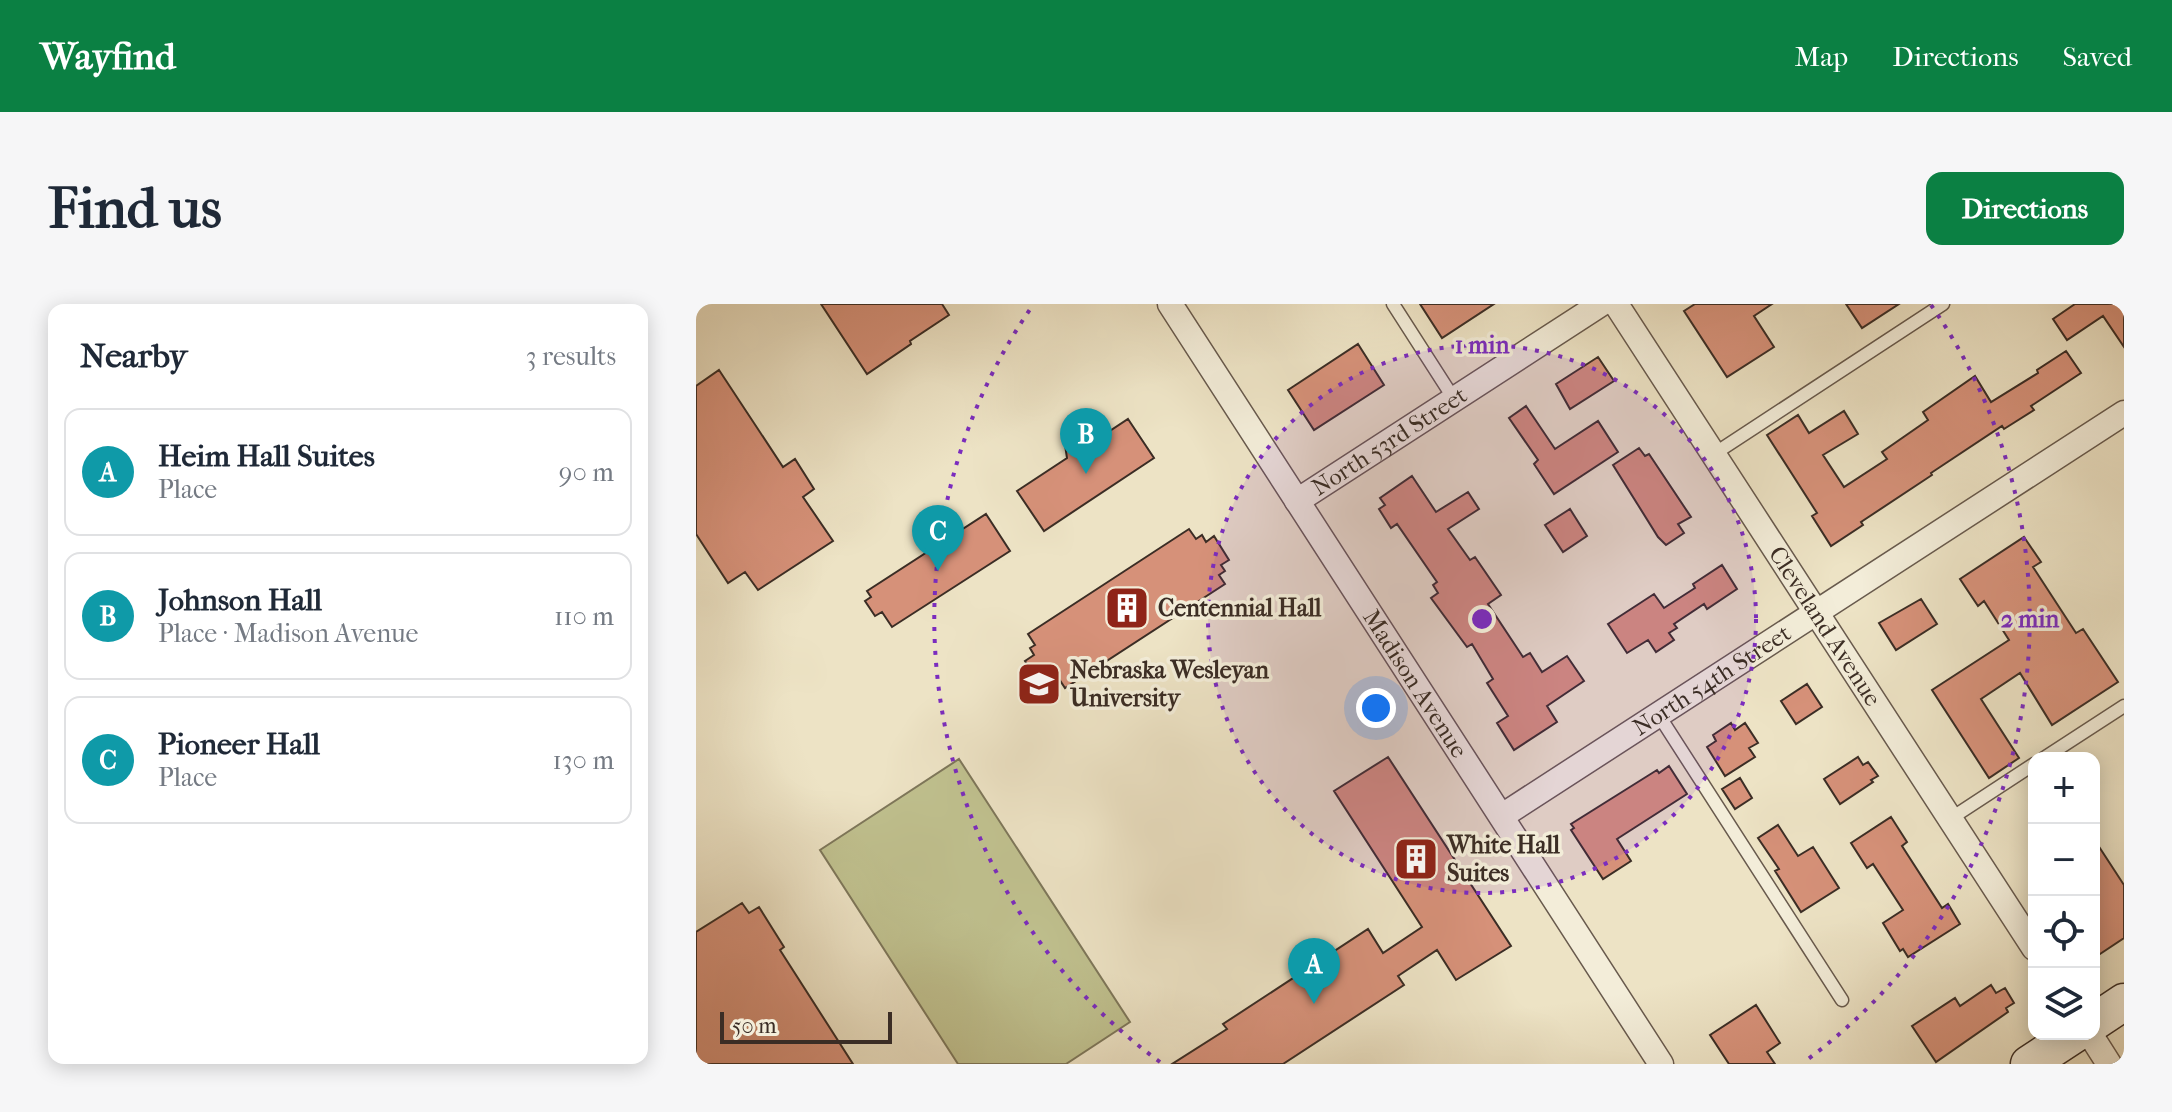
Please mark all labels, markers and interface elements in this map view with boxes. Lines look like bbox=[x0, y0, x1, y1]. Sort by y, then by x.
text: Wayfind bbox=[40, 34, 176, 79]
text: Map bbox=[1795, 40, 1848, 73]
text: Directions bbox=[1892, 40, 2019, 73]
text: Saved bbox=[2063, 40, 2132, 73]
button: Directions bbox=[1926, 172, 2124, 245]
text: Find us bbox=[48, 176, 222, 241]
text: 1 min bbox=[1455, 331, 1510, 359]
text: Nearby bbox=[80, 336, 187, 376]
text: 3 results bbox=[526, 341, 616, 372]
street label: North 53rd Street bbox=[1307, 381, 1472, 502]
pin: B bbox=[1060, 408, 1112, 474]
text: Heim Hall Suites bbox=[158, 439, 375, 474]
text: A bbox=[100, 457, 116, 488]
text: 90 m bbox=[559, 457, 614, 488]
text: Place bbox=[158, 474, 217, 505]
pin: C bbox=[912, 505, 964, 571]
street label: Cleveland Avenue bbox=[1763, 541, 1887, 711]
text: Johnson Hall bbox=[158, 583, 322, 618]
building icon: Centennial Hall bbox=[1103, 584, 1151, 632]
place label: Centennial Hall bbox=[1158, 594, 1322, 622]
text: B bbox=[100, 601, 116, 632]
text: 110 m bbox=[554, 601, 614, 632]
street label: Madison Avenue bbox=[1357, 604, 1473, 763]
centre of rings bbox=[1468, 605, 1496, 633]
text: 2 min bbox=[2001, 605, 2060, 633]
text: Place · Madison Avenue bbox=[158, 618, 418, 649]
street label: North 54th Street bbox=[1628, 618, 1796, 741]
place label: Nebraska Wesleyan University bbox=[1069, 656, 1270, 712]
school or university icon: Nebraska Wesleyan University bbox=[1015, 660, 1063, 708]
your location bbox=[1356, 688, 1396, 728]
text: Pioneer Hall bbox=[158, 727, 320, 762]
text: C bbox=[99, 745, 117, 776]
text: 130 m bbox=[553, 745, 614, 776]
map controls bbox=[2028, 752, 2100, 1040]
button: + bbox=[2028, 752, 2100, 824]
text: Place bbox=[158, 762, 217, 793]
button: − bbox=[2028, 824, 2100, 896]
place label: White Hall Suites bbox=[1446, 831, 1560, 887]
building icon: White Hall Suites bbox=[1392, 835, 1440, 883]
button: locate bbox=[2028, 896, 2100, 968]
pin: A bbox=[1288, 938, 1340, 1004]
button: layers bbox=[2028, 968, 2100, 1040]
scale bar bbox=[720, 1008, 892, 1044]
text: 50 m bbox=[732, 1013, 777, 1039]

